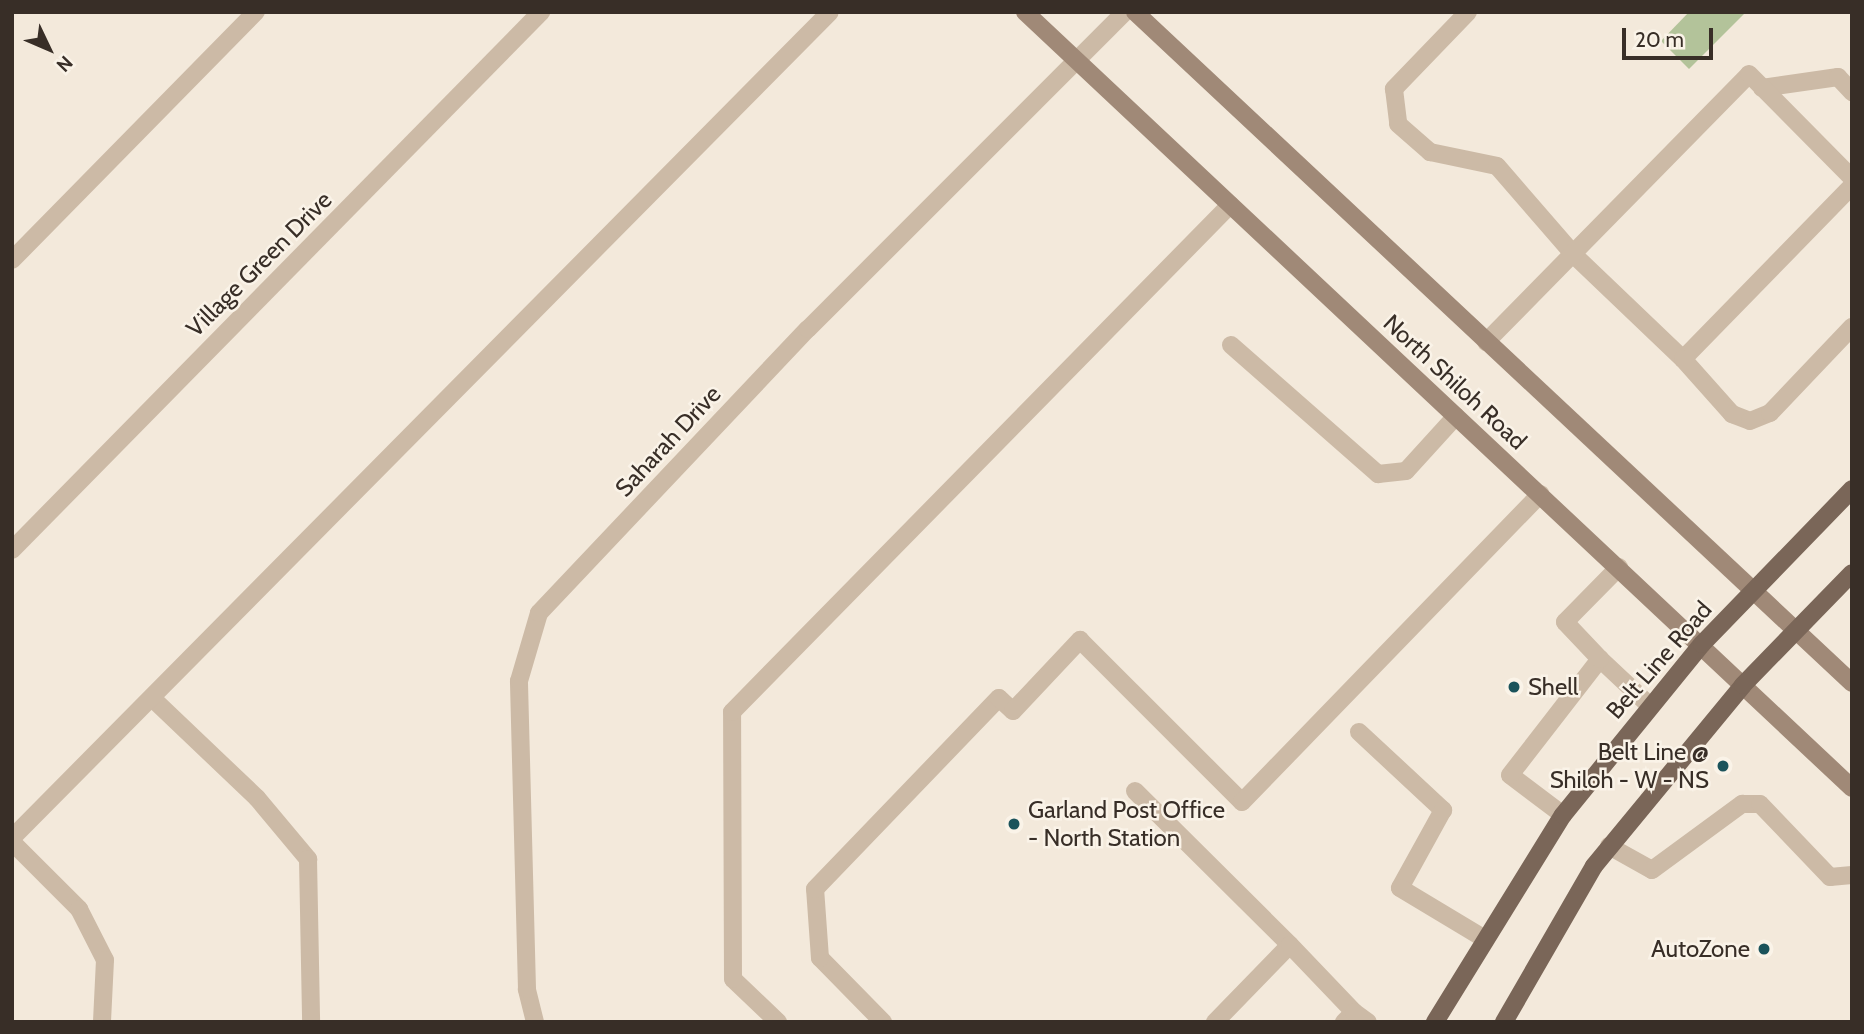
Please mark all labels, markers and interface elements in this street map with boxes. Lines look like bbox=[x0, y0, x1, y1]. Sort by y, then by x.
north arrow bbox=[14, 14, 84, 84]
scale bar bbox=[1626, 14, 1717, 58]
text: 20 m bbox=[1635, 27, 1684, 52]
text: N bbox=[52, 51, 77, 77]
street label: Village Green Drive bbox=[180, 185, 338, 343]
street label: North Shiloh Road bbox=[1378, 308, 1532, 456]
street label: Saharah Drive bbox=[609, 380, 727, 502]
street label: Belt Line Road bbox=[1600, 595, 1718, 725]
place label: Shell bbox=[1528, 673, 1578, 701]
marker: Shell bbox=[1506, 679, 1522, 695]
place label: Belt Line @ Shiloh - W - NS bbox=[1550, 738, 1709, 794]
marker: Belt Line @ Shiloh - W - NS bbox=[1715, 758, 1731, 774]
place label: Garland Post Office - North Station bbox=[1028, 796, 1225, 852]
marker: Garland Post Office - North Station bbox=[1006, 816, 1022, 832]
place label: AutoZone bbox=[1651, 935, 1750, 963]
marker: AutoZone bbox=[1756, 941, 1772, 957]

